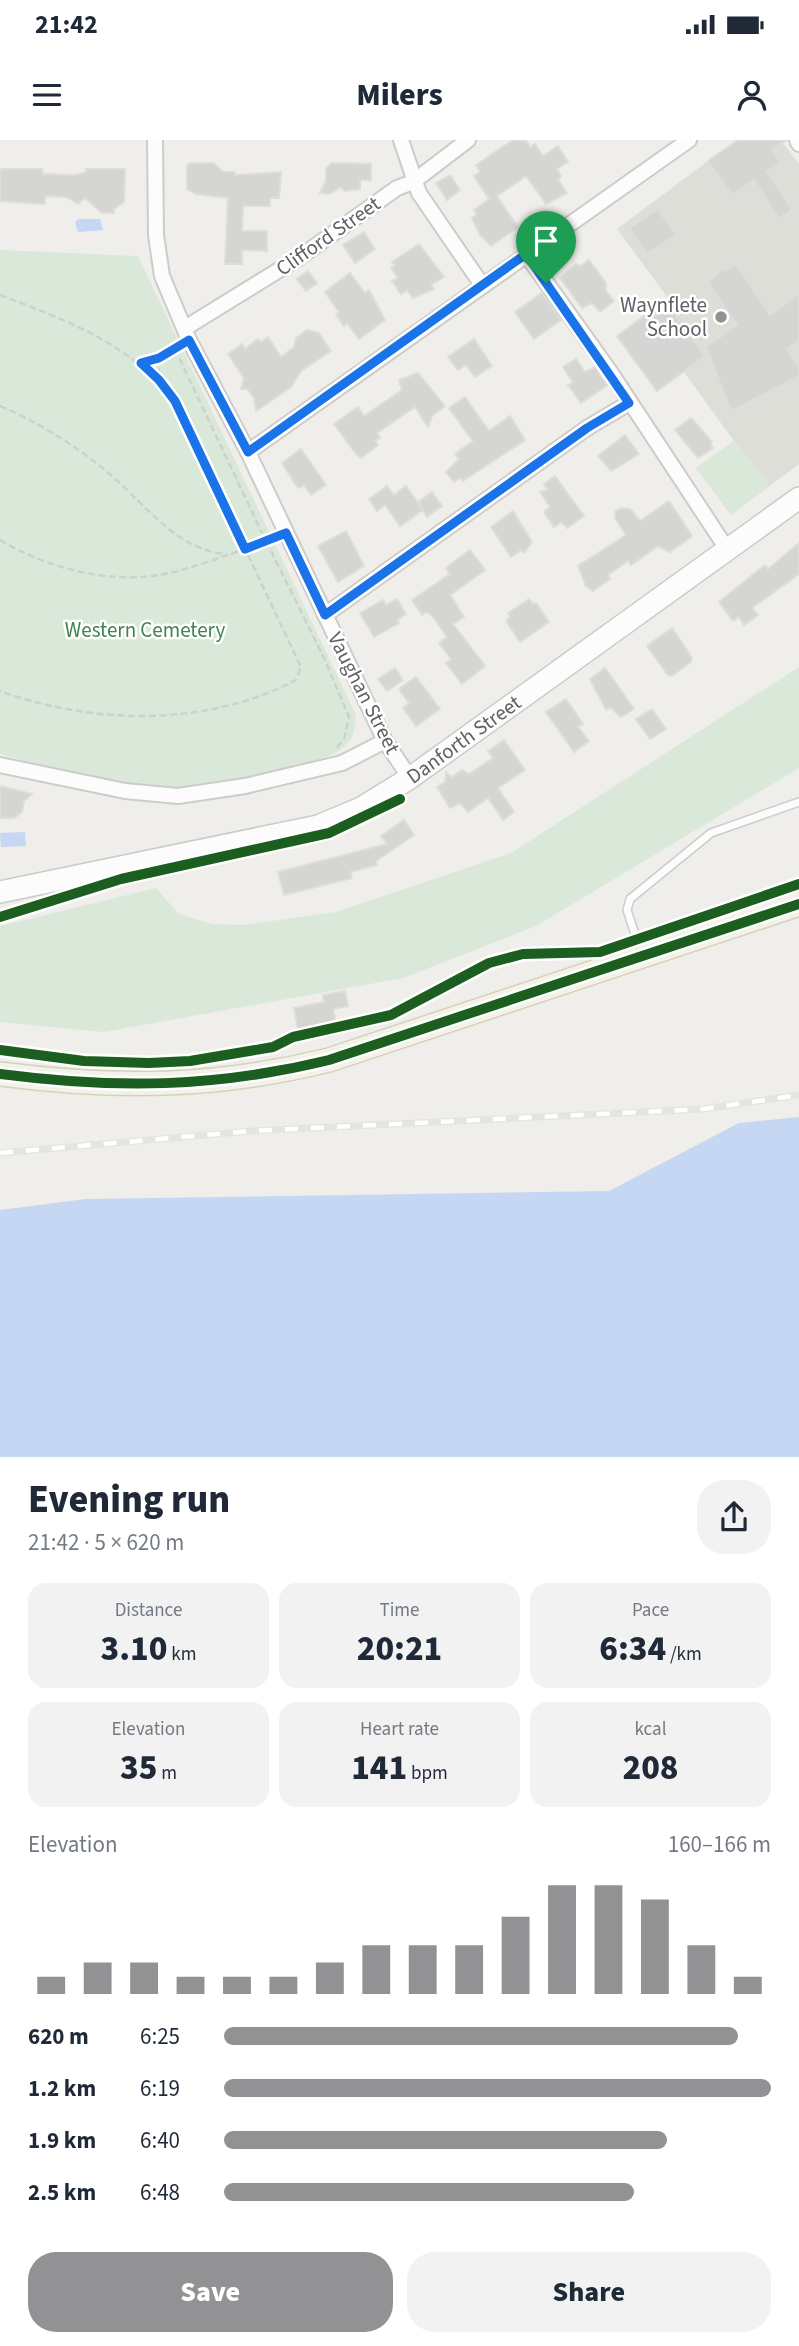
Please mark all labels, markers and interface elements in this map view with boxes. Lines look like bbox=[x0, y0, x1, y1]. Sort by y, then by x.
text: 21:42 bbox=[35, 6, 98, 43]
text: Milers bbox=[356, 72, 443, 118]
icon: menu bbox=[28, 76, 66, 114]
icon: person bbox=[733, 76, 771, 114]
street label: Clifford Street bbox=[270, 189, 386, 283]
pin bbox=[516, 211, 576, 283]
icon: arrive bbox=[527, 222, 565, 260]
place label: Waynflete School bbox=[620, 290, 707, 344]
marker: Waynflete School bbox=[713, 309, 729, 325]
park label: Western Cemetery bbox=[65, 615, 225, 645]
street label: Vaughan Street bbox=[320, 627, 408, 759]
street label: Danforth Street bbox=[400, 688, 527, 791]
text: Evening run bbox=[28, 1473, 230, 1527]
button: share bbox=[697, 1480, 771, 1554]
text: 21:42 · 5 × 620 m bbox=[28, 1526, 184, 1559]
text: Distance bbox=[115, 1597, 182, 1624]
text: Time bbox=[379, 1597, 420, 1624]
text: Pace bbox=[632, 1597, 669, 1624]
text: 3.10 bbox=[101, 1624, 167, 1674]
text: 20:21 bbox=[357, 1624, 442, 1674]
text: 6:34 bbox=[599, 1624, 666, 1674]
text: km bbox=[167, 1641, 196, 1668]
text: /km bbox=[666, 1641, 702, 1668]
text: Elevation bbox=[112, 1716, 185, 1743]
text: Heart rate bbox=[360, 1716, 439, 1743]
text: kcal bbox=[635, 1716, 666, 1743]
text: 35 bbox=[120, 1743, 157, 1793]
text: 141 bbox=[351, 1743, 407, 1793]
text: 208 bbox=[622, 1743, 679, 1793]
text: m bbox=[157, 1760, 177, 1787]
text: bpm bbox=[407, 1760, 448, 1787]
text: Elevation bbox=[28, 1828, 118, 1861]
text: 160–166 m bbox=[668, 1828, 771, 1861]
text: 620 m bbox=[28, 2020, 89, 2053]
text: 6:25 bbox=[140, 2020, 180, 2053]
text: 1.2 km bbox=[28, 2072, 96, 2105]
text: 6:19 bbox=[140, 2072, 180, 2105]
text: 1.9 km bbox=[28, 2124, 96, 2157]
text: 6:40 bbox=[140, 2124, 180, 2157]
text: 2.5 km bbox=[28, 2176, 96, 2209]
text: 6:48 bbox=[140, 2176, 180, 2209]
button: Save bbox=[28, 2252, 393, 2332]
button: Share bbox=[407, 2252, 771, 2332]

